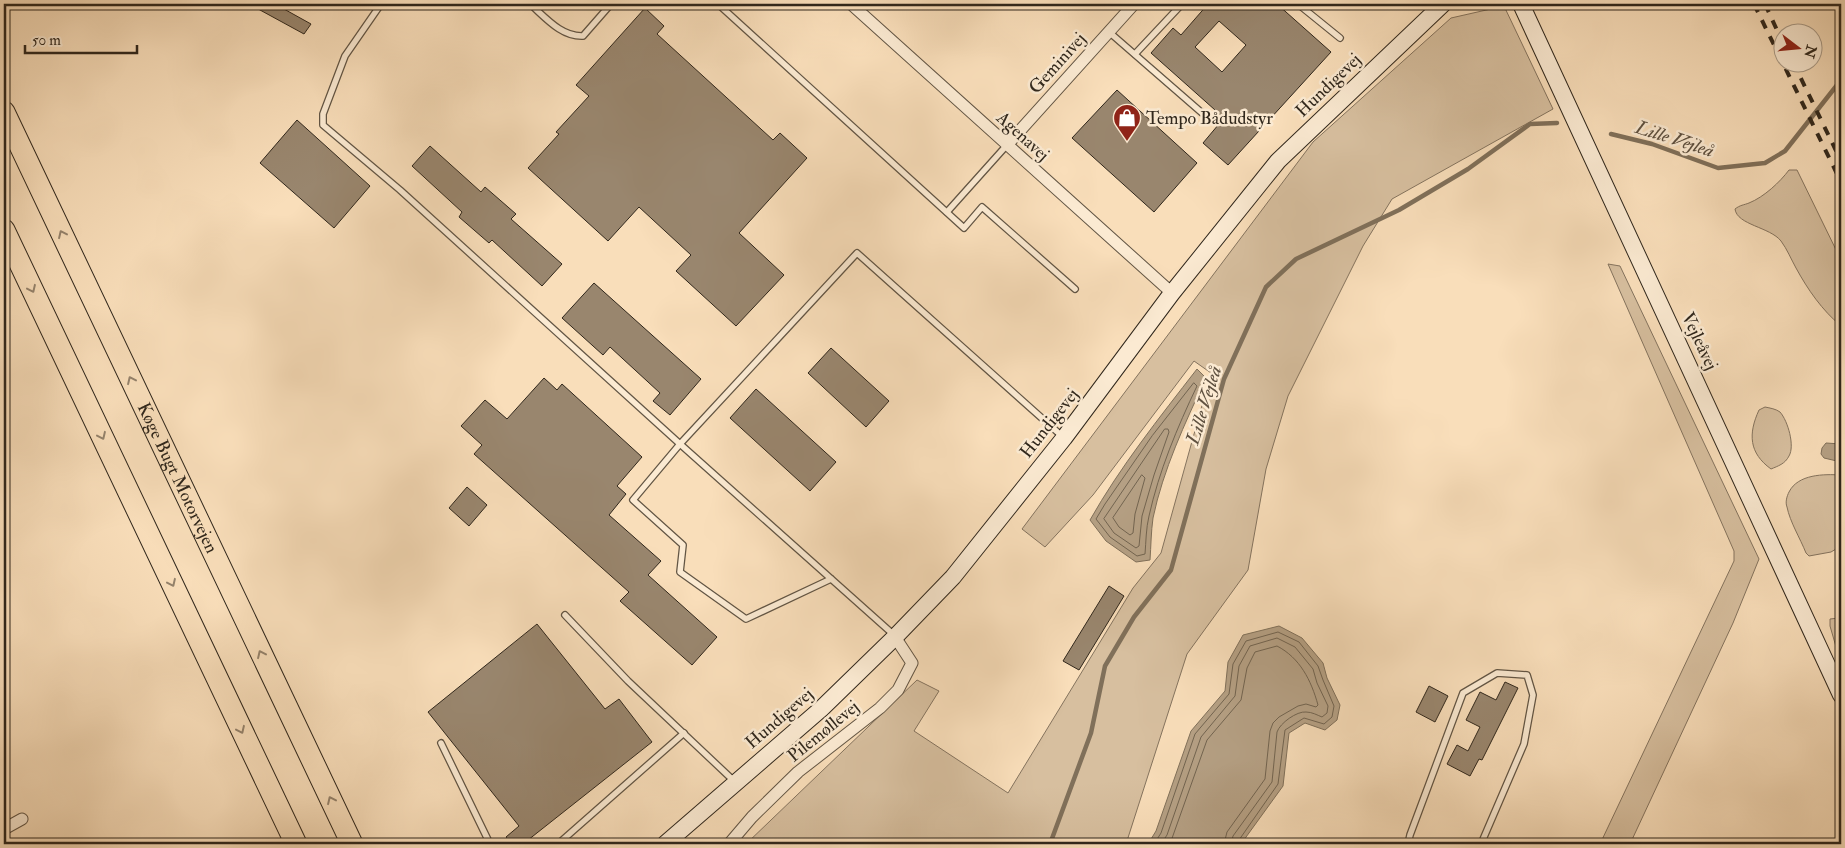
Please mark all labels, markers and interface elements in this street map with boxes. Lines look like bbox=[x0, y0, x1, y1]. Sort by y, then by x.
scale bar bbox=[25, 22, 138, 54]
north arrow bbox=[1772, 22, 1822, 72]
street label: Geminivej bbox=[1024, 28, 1091, 99]
text: 50 m bbox=[32, 31, 61, 50]
text: N bbox=[1800, 42, 1820, 60]
street label: Hundigevej bbox=[1291, 48, 1366, 122]
shop icon: Tempo Bådudstyr bbox=[1112, 103, 1142, 142]
street label: Agenavej bbox=[991, 106, 1054, 166]
place label: Tempo Bådudstyr bbox=[1146, 107, 1273, 130]
water label: Lille Vejleå bbox=[1632, 115, 1717, 163]
one-way arrow bbox=[58, 230, 68, 239]
one-way arrow bbox=[26, 284, 36, 293]
street label: Vejleåvej bbox=[1676, 309, 1723, 374]
water label: Lille Vejleå bbox=[1180, 363, 1227, 448]
one-way arrow bbox=[127, 376, 138, 385]
street label: Hundigevej bbox=[1015, 384, 1084, 463]
street label: Køge Bugt Motorvejen bbox=[132, 399, 223, 557]
one-way arrow bbox=[96, 431, 106, 440]
one-way arrow bbox=[165, 578, 176, 587]
one-way arrow bbox=[257, 650, 267, 659]
street label: Hundigevej bbox=[741, 683, 818, 754]
street label: Pilemøllevej bbox=[783, 695, 864, 767]
one-way arrow bbox=[235, 725, 246, 734]
one-way arrow bbox=[327, 796, 337, 805]

